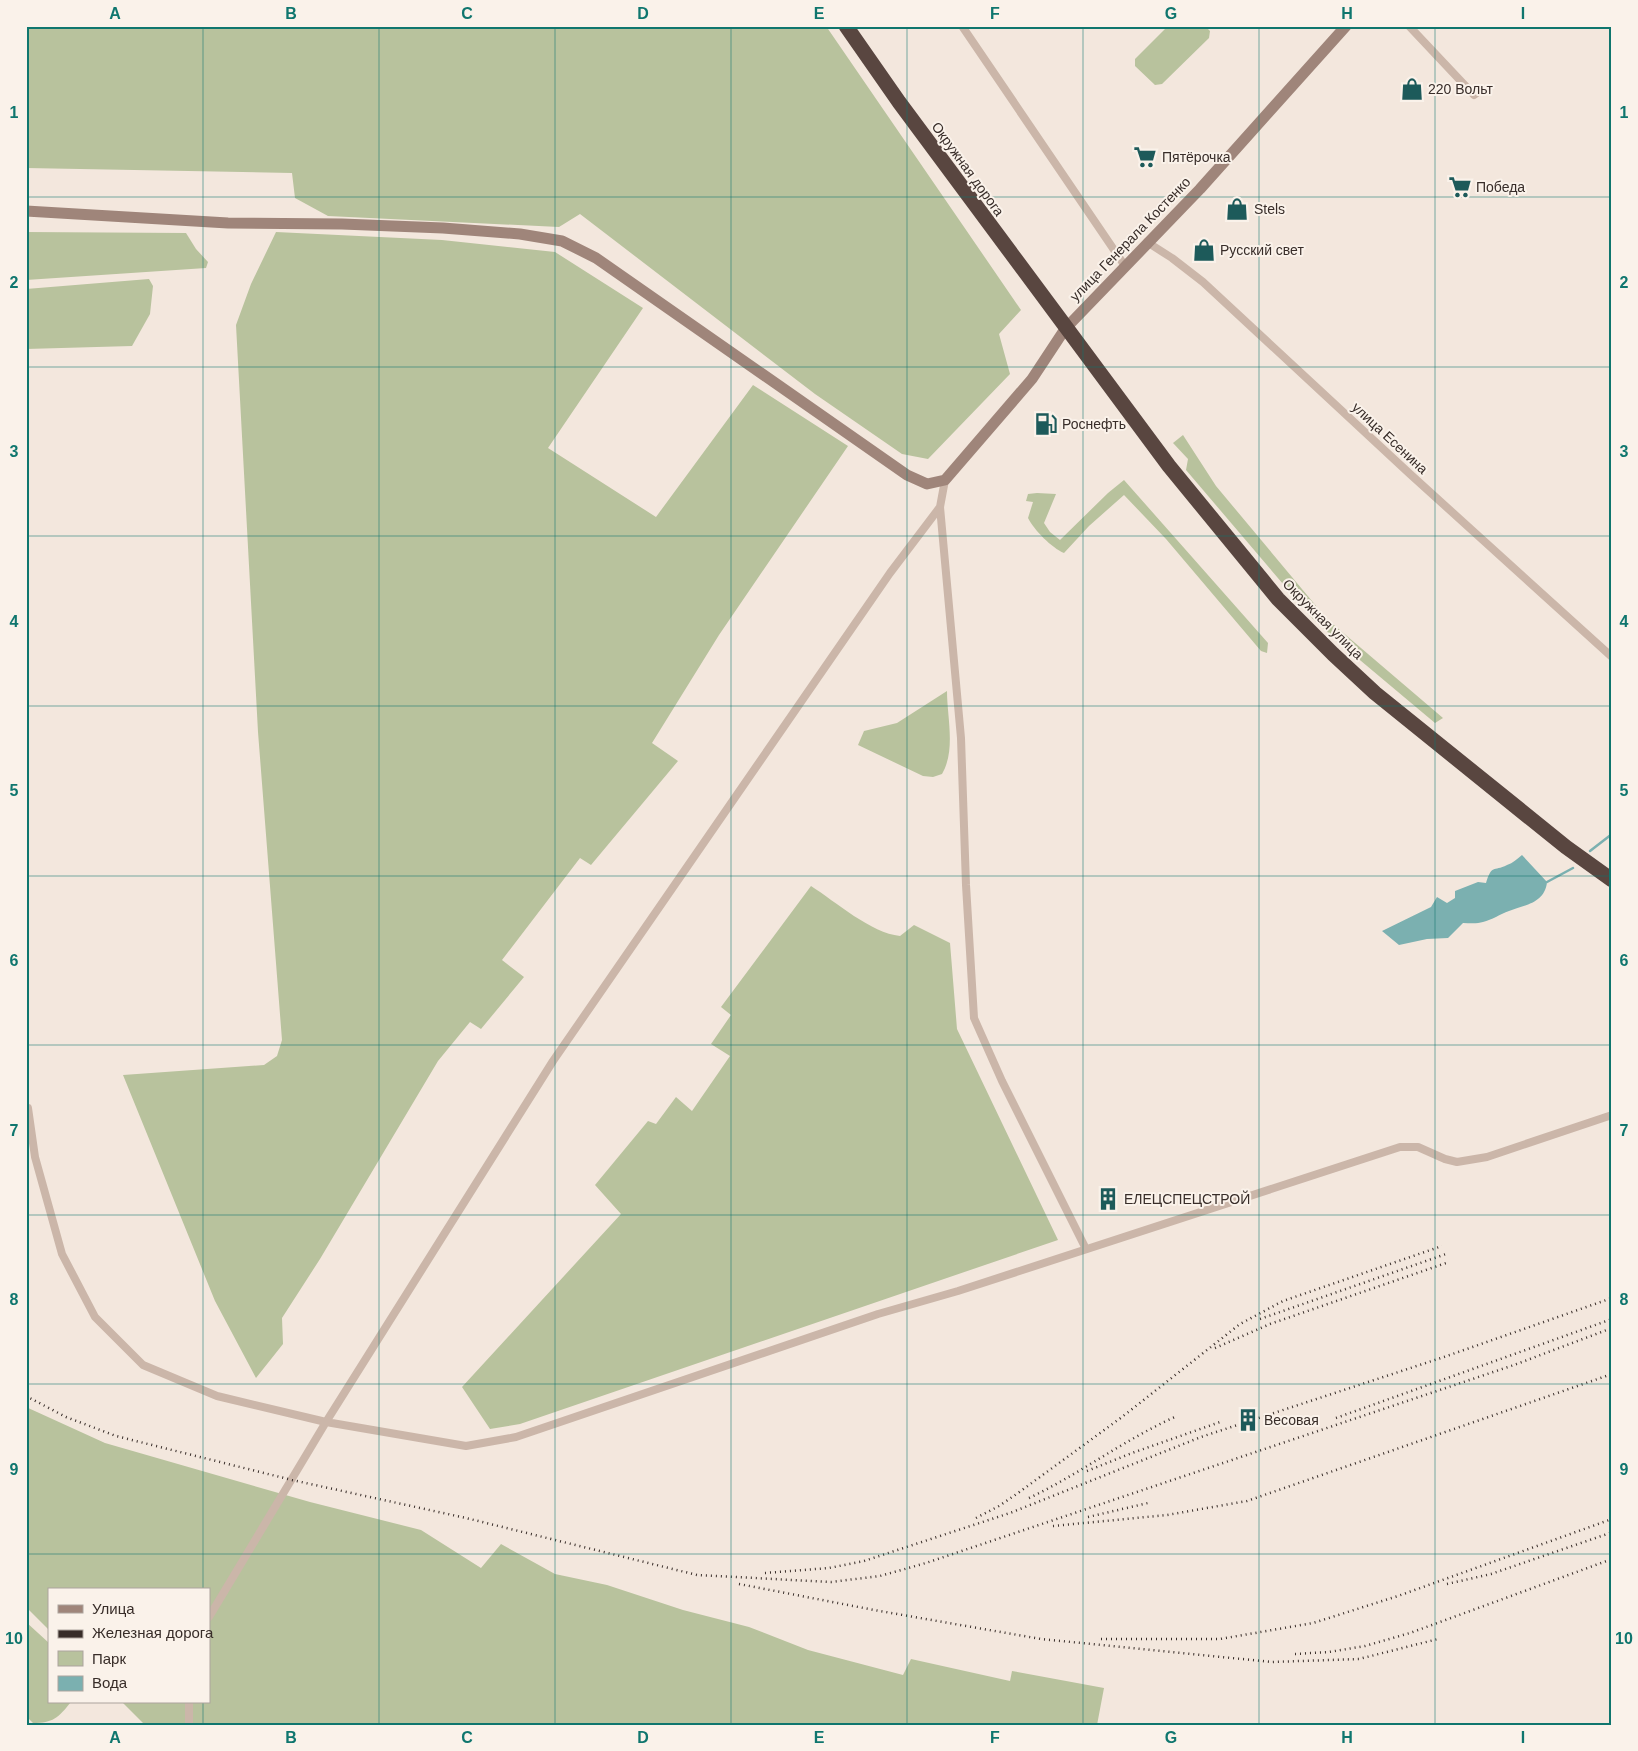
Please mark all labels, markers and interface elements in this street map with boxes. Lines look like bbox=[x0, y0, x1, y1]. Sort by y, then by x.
text: A bbox=[109, 5, 121, 22]
text: B bbox=[285, 5, 297, 22]
text: C bbox=[461, 5, 473, 22]
text: D bbox=[637, 5, 649, 22]
text: E bbox=[814, 5, 825, 22]
text: F bbox=[990, 5, 1000, 22]
text: G bbox=[1165, 5, 1177, 22]
text: H bbox=[1341, 5, 1353, 22]
text: I bbox=[1521, 5, 1525, 22]
shop icon: 220 Вольт bbox=[1399, 76, 1425, 102]
place label: 220 Вольт bbox=[1428, 81, 1493, 97]
text: 1 bbox=[10, 104, 19, 121]
text: 1 bbox=[1620, 104, 1629, 121]
street label: Окружная дорога bbox=[929, 119, 1008, 219]
supermarket icon: Пятёрочка bbox=[1132, 144, 1158, 170]
place label: Пятёрочка bbox=[1162, 149, 1231, 165]
street label: улица Генерала Костенко bbox=[1066, 173, 1194, 304]
supermarket icon: Победа bbox=[1447, 174, 1473, 200]
place label: Победа bbox=[1476, 179, 1525, 195]
shop icon: Stels bbox=[1224, 196, 1250, 222]
place label: Stels bbox=[1254, 201, 1285, 217]
shop icon: Русский свет bbox=[1191, 237, 1217, 263]
place label: Русский свет bbox=[1220, 242, 1304, 258]
text: 2 bbox=[10, 274, 19, 291]
text: 2 bbox=[1620, 274, 1629, 291]
street label: улица Есенина bbox=[1349, 399, 1431, 477]
fuel station icon: Роснефть bbox=[1033, 411, 1059, 437]
place label: Роснефть bbox=[1062, 416, 1126, 432]
text: 3 bbox=[10, 443, 19, 460]
text: 3 bbox=[1620, 443, 1629, 460]
street label: Окружная улица bbox=[1280, 576, 1367, 663]
text: 4 bbox=[10, 613, 19, 630]
text: 4 bbox=[1620, 613, 1629, 630]
text: 5 bbox=[10, 782, 19, 799]
text: 5 bbox=[1620, 782, 1629, 799]
text: 6 bbox=[10, 952, 19, 969]
text: 6 bbox=[1620, 952, 1629, 969]
text: 7 bbox=[10, 1122, 19, 1139]
text: 7 bbox=[1620, 1122, 1629, 1139]
building icon: ЕЛЕЦСПЕЦСТРОЙ bbox=[1095, 1186, 1121, 1212]
place label: ЕЛЕЦСПЕЦСТРОЙ bbox=[1124, 1190, 1250, 1207]
text: 8 bbox=[10, 1291, 19, 1308]
text: 8 bbox=[1620, 1291, 1629, 1308]
building icon: Весовая bbox=[1235, 1407, 1261, 1433]
place label: Весовая bbox=[1264, 1412, 1319, 1428]
text: 9 bbox=[10, 1461, 19, 1478]
text: 9 bbox=[1620, 1461, 1629, 1478]
legend bbox=[48, 1588, 210, 1704]
text: Улица bbox=[92, 1600, 135, 1617]
text: Железная дорога bbox=[92, 1624, 214, 1641]
text: 10 bbox=[5, 1630, 23, 1647]
text: 10 bbox=[1615, 1630, 1633, 1647]
text: Парк bbox=[92, 1650, 126, 1667]
text: Вода bbox=[92, 1674, 128, 1691]
text: A bbox=[109, 1729, 121, 1746]
text: B bbox=[285, 1729, 297, 1746]
text: C bbox=[461, 1729, 473, 1746]
text: D bbox=[637, 1729, 649, 1746]
text: E bbox=[814, 1729, 825, 1746]
text: F bbox=[990, 1729, 1000, 1746]
text: G bbox=[1165, 1729, 1177, 1746]
text: H bbox=[1341, 1729, 1353, 1746]
text: I bbox=[1521, 1729, 1525, 1746]

